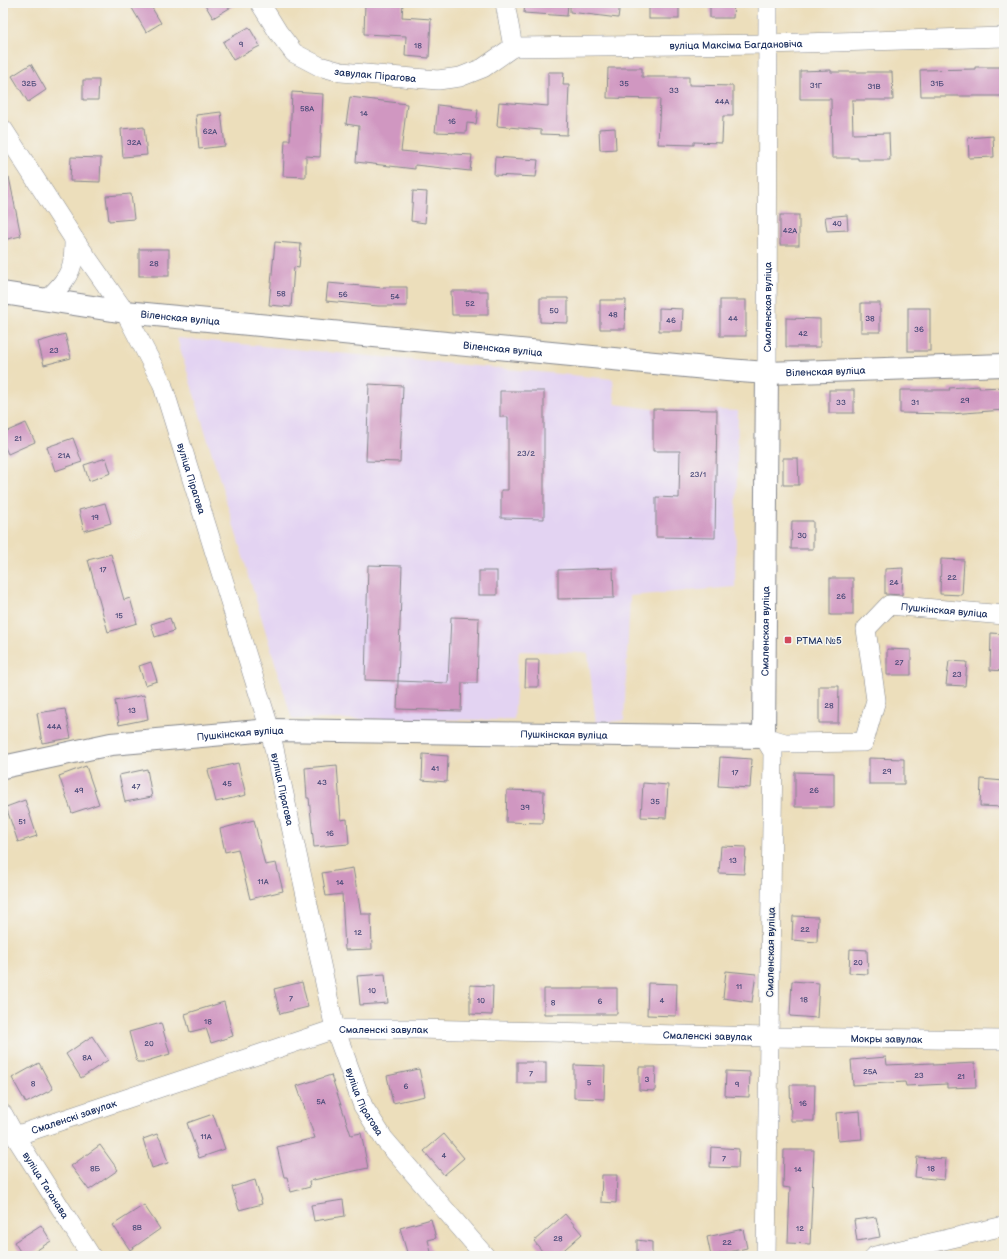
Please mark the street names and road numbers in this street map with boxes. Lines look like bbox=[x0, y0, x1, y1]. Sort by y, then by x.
street label: вуліца Максіма Багдановіча bbox=[669, 38, 803, 52]
street label: завулак Пірагова bbox=[333, 65, 417, 85]
street label: Смаленская вуліца bbox=[762, 262, 774, 352]
street label: Віленская вуліца bbox=[140, 309, 221, 328]
street label: Віленская вуліца bbox=[462, 340, 543, 359]
street label: Віленская вуліца bbox=[786, 365, 866, 379]
street label: вуліца Пірагова bbox=[174, 442, 208, 516]
street label: Смаленская вуліца bbox=[760, 586, 772, 676]
street label: Пушкінская вуліца bbox=[900, 601, 988, 621]
street label: Пушкінская вуліца bbox=[196, 725, 284, 743]
street label: Пушкінская вуліца bbox=[520, 729, 608, 742]
street label: вуліца Пірагова bbox=[268, 752, 296, 827]
street label: Смаленская вуліца bbox=[764, 907, 778, 997]
street label: Смаленскі завулак bbox=[339, 1024, 429, 1036]
street label: Смаленскі завулак bbox=[663, 1030, 753, 1044]
street label: Мокры завулак bbox=[850, 1033, 923, 1046]
street label: вуліца Пірагова bbox=[343, 1066, 385, 1138]
street label: Смаленскі завулак bbox=[30, 1097, 119, 1137]
street label: вуліца Таганава bbox=[20, 1150, 71, 1221]

